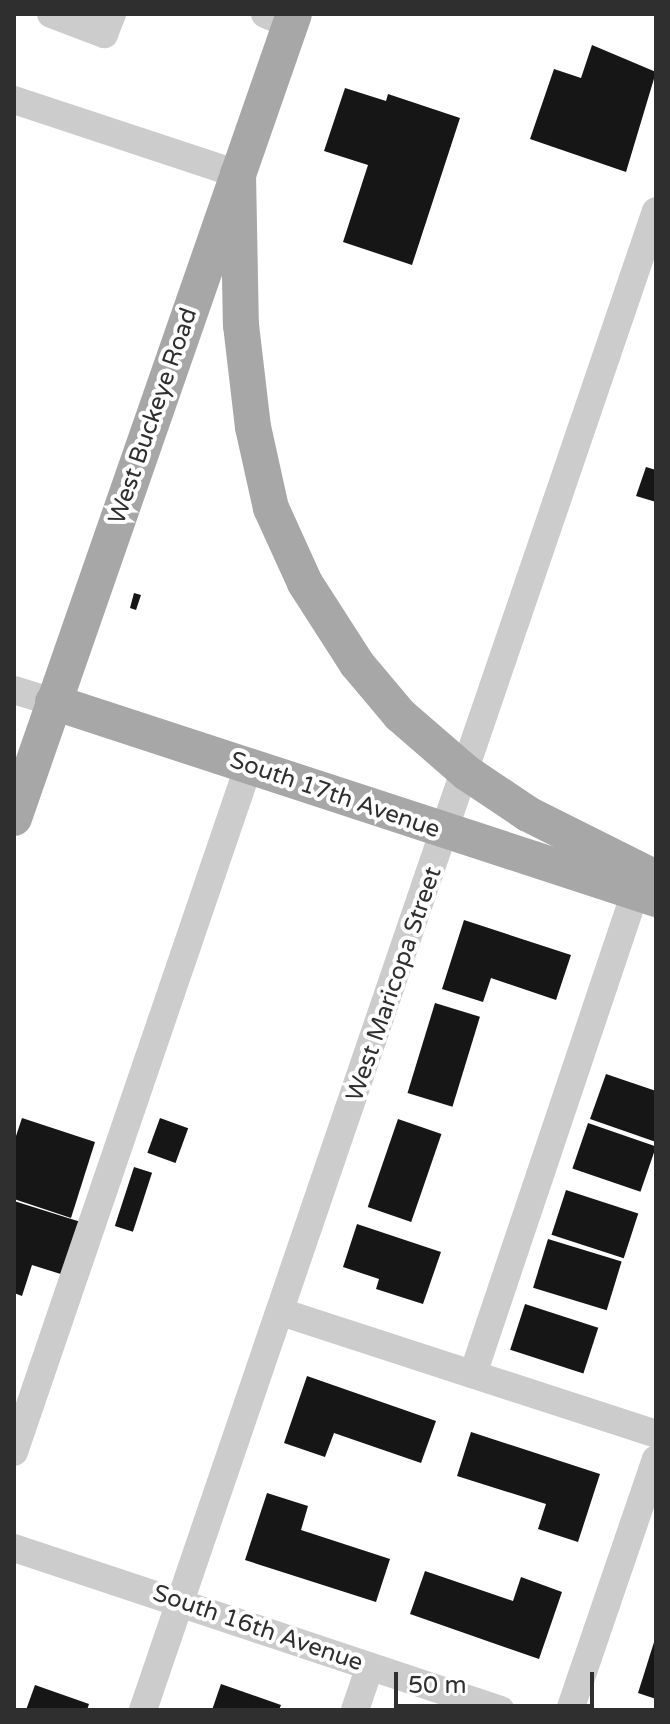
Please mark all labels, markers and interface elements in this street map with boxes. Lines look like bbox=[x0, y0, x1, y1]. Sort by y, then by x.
street label: West Buckeye Road bbox=[102, 304, 204, 528]
street label: South 17th Avenue bbox=[226, 746, 444, 844]
street label: West Maricopa Street bbox=[340, 863, 448, 1105]
street label: South 16th Avenue bbox=[149, 1579, 367, 1677]
scale bar bbox=[398, 1656, 598, 1706]
text: 50 m bbox=[408, 1671, 466, 1700]

